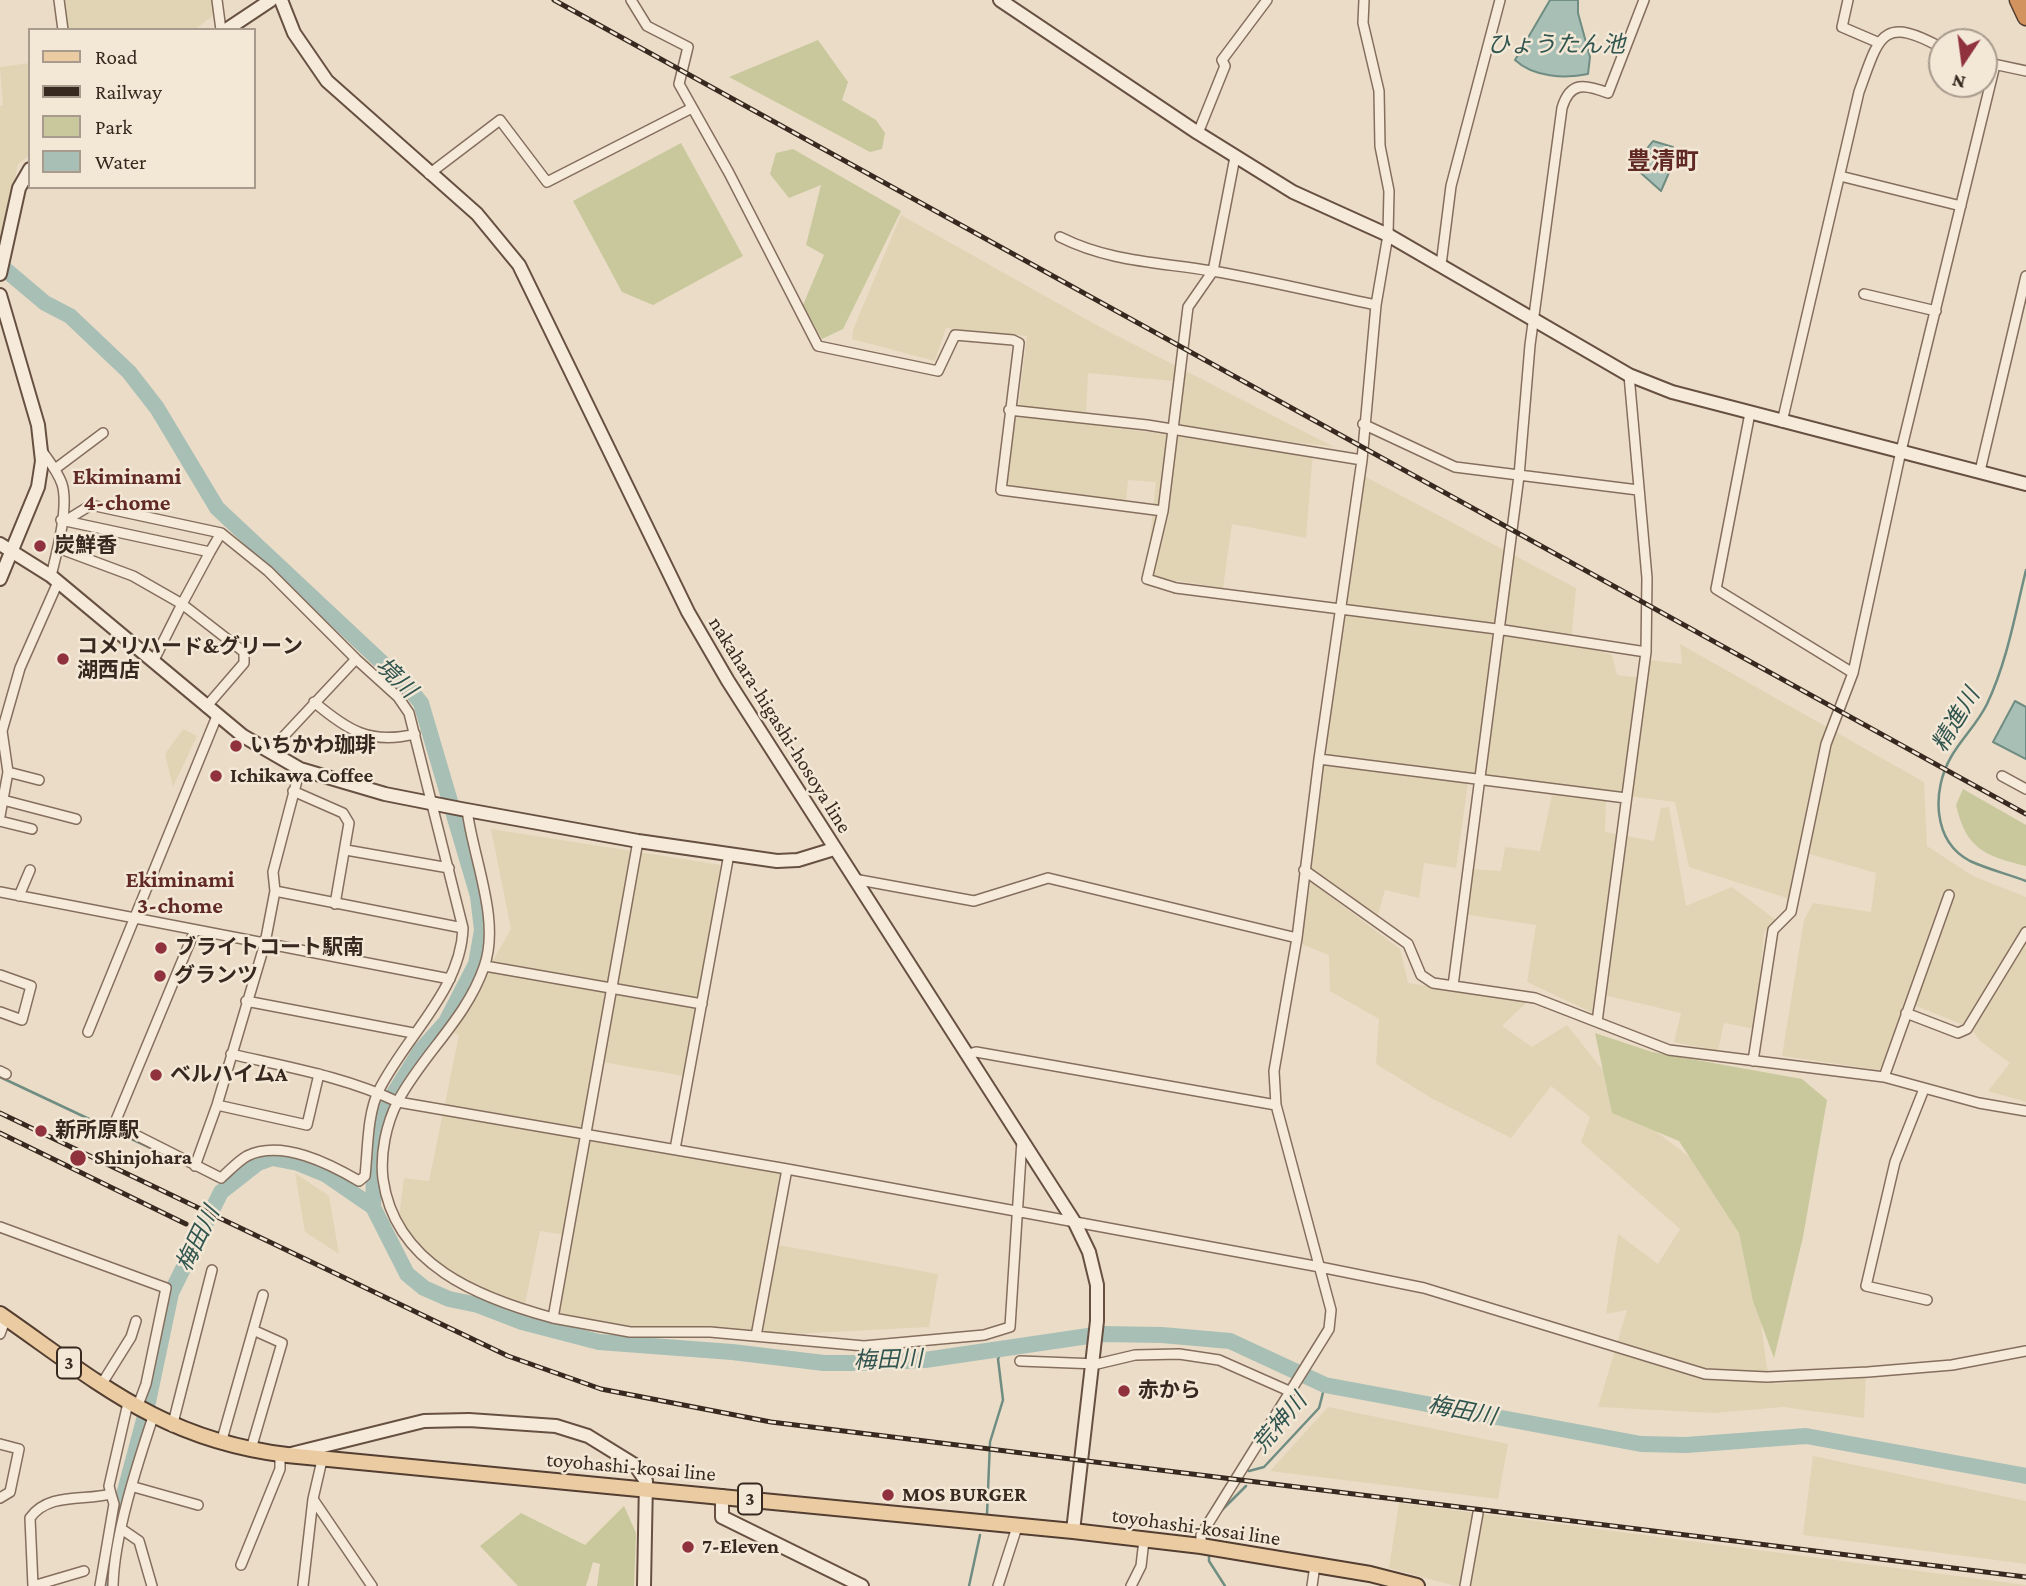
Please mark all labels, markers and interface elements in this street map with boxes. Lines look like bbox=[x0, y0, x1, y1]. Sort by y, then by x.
legend bbox=[28, 28, 256, 189]
north arrow bbox=[1928, 28, 1998, 98]
water label: ひょうたん池 bbox=[1487, 31, 1625, 59]
text: Road bbox=[95, 45, 138, 69]
text: N bbox=[1950, 70, 1967, 94]
text: Railway bbox=[95, 80, 162, 104]
text: Park bbox=[95, 115, 132, 139]
district label: 豊清町 bbox=[1627, 148, 1699, 176]
text: Water bbox=[95, 150, 147, 174]
district label: Ekiminami 4-chome bbox=[73, 463, 181, 517]
place label: 炭鮮香 bbox=[54, 533, 117, 559]
marker: 炭鮮香 bbox=[32, 538, 48, 554]
street label: nakahara-higashi-hosoya line bbox=[703, 612, 857, 838]
place label: コメリハード&グリーン 湖西店 bbox=[77, 634, 303, 684]
marker: コメリハード&グリーン 湖西店 bbox=[55, 651, 71, 667]
water label: 境川 bbox=[370, 652, 422, 704]
water label: 精進川 bbox=[1926, 683, 1986, 757]
place label: いちかわ珈琲 bbox=[250, 733, 376, 759]
marker: いちかわ珈琲 bbox=[228, 738, 244, 754]
place label: Ichikawa Coffee bbox=[230, 763, 373, 789]
marker: Ichikawa Coffee bbox=[208, 768, 224, 784]
district label: Ekiminami 3-chome bbox=[126, 866, 234, 920]
place label: ブライトコート駅南 bbox=[175, 935, 364, 961]
marker: ブライトコート駅南 bbox=[153, 940, 169, 956]
place label: グランツ bbox=[174, 963, 258, 989]
marker: グランツ bbox=[152, 968, 168, 984]
place label: ベルハイムA bbox=[170, 1062, 287, 1088]
marker: ベルハイムA bbox=[148, 1067, 164, 1083]
place label: 新所原駅 bbox=[55, 1118, 139, 1144]
marker: 新所原駅 bbox=[33, 1123, 49, 1139]
place label: Shinjohara bbox=[94, 1145, 192, 1171]
marker: Shinjohara bbox=[68, 1148, 88, 1168]
water label: 梅田川 bbox=[170, 1202, 226, 1276]
water label: 梅田川 bbox=[853, 1345, 923, 1375]
road number: 3 bbox=[57, 1348, 81, 1378]
place label: 赤から bbox=[1138, 1378, 1201, 1404]
marker: 赤から bbox=[1116, 1383, 1132, 1399]
water label: 荒神川 bbox=[1247, 1388, 1313, 1458]
water label: 梅田川 bbox=[1426, 1391, 1498, 1431]
street label: toyohashi-kosai line bbox=[545, 1447, 717, 1487]
place label: MOS BURGER bbox=[902, 1482, 1027, 1508]
road number: 3 bbox=[738, 1484, 762, 1514]
marker: MOS BURGER bbox=[880, 1487, 896, 1503]
street label: toyohashi-kosai line bbox=[1110, 1503, 1282, 1551]
place label: 7-Eleven bbox=[702, 1534, 779, 1560]
marker: 7-Eleven bbox=[680, 1539, 696, 1555]

